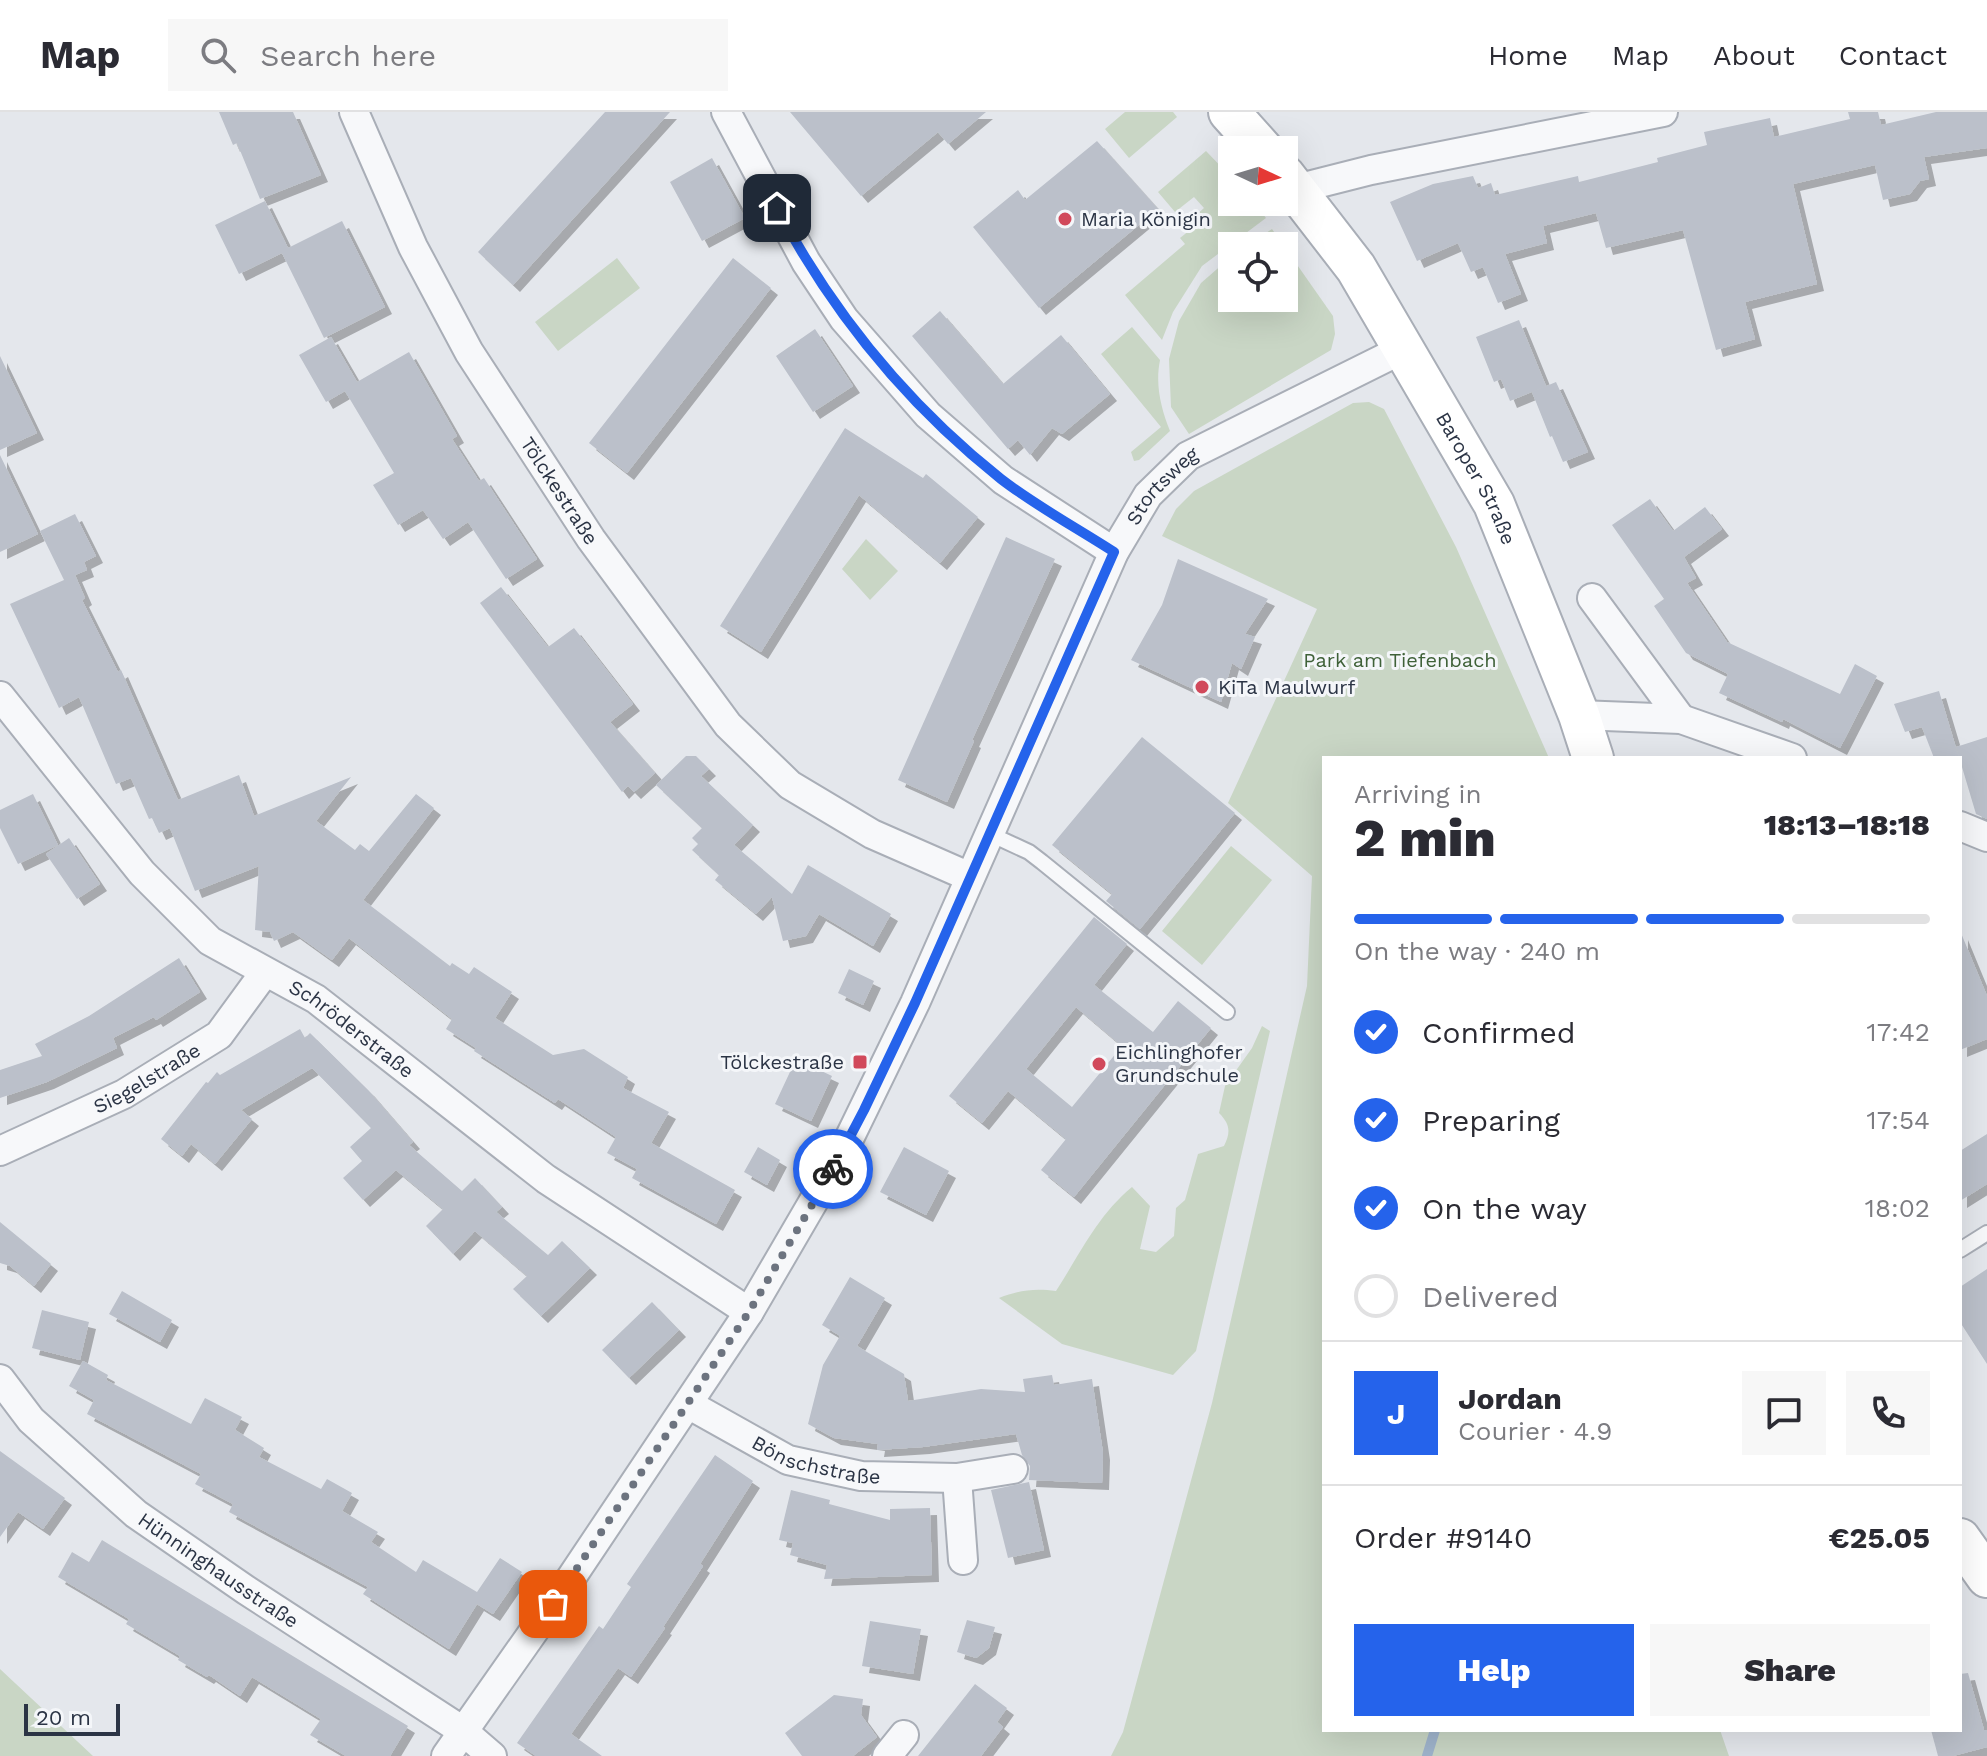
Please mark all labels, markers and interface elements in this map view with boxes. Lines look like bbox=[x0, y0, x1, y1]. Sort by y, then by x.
search box bbox=[168, 19, 728, 91]
text: Map bbox=[40, 33, 120, 77]
icon: search bbox=[196, 33, 240, 77]
text: Search here bbox=[260, 38, 436, 73]
text: Home bbox=[1488, 39, 1568, 72]
text: Map bbox=[1612, 39, 1669, 72]
text: About bbox=[1713, 39, 1795, 72]
text: Contact bbox=[1839, 39, 1947, 72]
north arrow bbox=[1218, 136, 1298, 216]
map controls bbox=[1218, 136, 1298, 312]
pin bbox=[743, 174, 811, 242]
icon: home bbox=[755, 186, 799, 230]
place label: Maria Königin bbox=[1081, 207, 1211, 231]
marker: Maria Königin bbox=[1056, 210, 1074, 228]
button: locate bbox=[1218, 232, 1298, 312]
street label: Baroper Straße bbox=[1431, 408, 1521, 548]
street label: Tölckestraße bbox=[516, 432, 603, 549]
street label: Stortsweg bbox=[1121, 441, 1202, 529]
park label: Park am Tiefenbach bbox=[1303, 648, 1497, 672]
place label: KiTa Maulwurf bbox=[1218, 675, 1355, 699]
marker: KiTa Maulwurf bbox=[1193, 678, 1211, 696]
text: Arriving in bbox=[1354, 779, 1482, 809]
text: 18:13–18:18 bbox=[1764, 807, 1930, 842]
text: 2 min bbox=[1354, 808, 1496, 869]
text: On the way · 240 m bbox=[1354, 936, 1600, 966]
street label: Schröderstraße bbox=[285, 975, 419, 1083]
icon: check bbox=[1354, 1010, 1398, 1054]
text: Confirmed bbox=[1422, 1015, 1576, 1050]
text: 17:42 bbox=[1867, 1017, 1930, 1047]
street label: Siegelstraße bbox=[89, 1038, 205, 1118]
place label: Eichlinghofer Grundschule bbox=[1115, 1040, 1243, 1087]
place label: Tölckestraße bbox=[720, 1050, 844, 1074]
marker: Tölckestraße bbox=[851, 1053, 869, 1071]
marker: Eichlinghofer Grundschule bbox=[1090, 1055, 1108, 1073]
icon: check bbox=[1354, 1098, 1398, 1142]
text: Preparing bbox=[1422, 1103, 1560, 1138]
text: 17:54 bbox=[1867, 1105, 1930, 1135]
courier bbox=[793, 1129, 873, 1209]
icon: bike bbox=[811, 1147, 855, 1191]
icon: check bbox=[1354, 1186, 1398, 1230]
text: On the way bbox=[1422, 1191, 1587, 1226]
text: 18:02 bbox=[1865, 1193, 1930, 1223]
text: Delivered bbox=[1422, 1279, 1559, 1314]
button: chat bbox=[1742, 1371, 1826, 1455]
button: phone bbox=[1846, 1371, 1930, 1455]
text: Jordan bbox=[1458, 1381, 1562, 1416]
text: J bbox=[1387, 1396, 1405, 1431]
text: Courier · 4.9 bbox=[1458, 1416, 1612, 1446]
street label: Bönschstraße bbox=[748, 1430, 881, 1488]
street label: Hünninghausstraße bbox=[134, 1507, 303, 1633]
text: Order #9140 bbox=[1354, 1520, 1532, 1555]
text: €25.05 bbox=[1829, 1520, 1930, 1555]
pin bbox=[519, 1570, 587, 1638]
icon: bag bbox=[531, 1582, 575, 1626]
button: Help bbox=[1354, 1624, 1634, 1716]
button: Share bbox=[1650, 1624, 1930, 1716]
scale bar bbox=[24, 1700, 120, 1736]
text: 20 m bbox=[36, 1705, 91, 1730]

